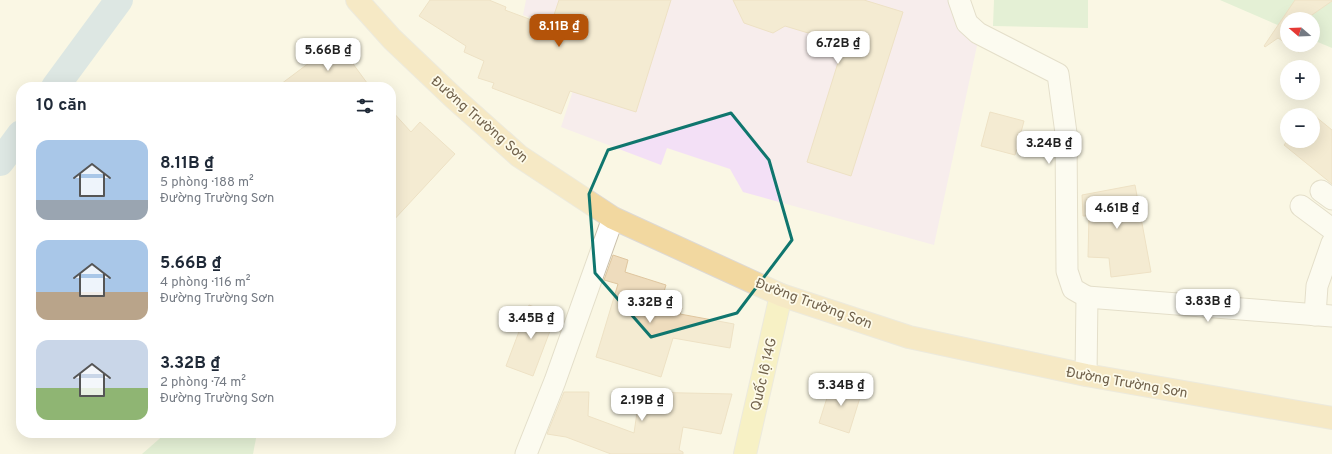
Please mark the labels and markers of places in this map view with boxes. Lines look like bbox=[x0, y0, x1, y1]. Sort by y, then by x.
pin: 8.11B ₫ bbox=[522, 14, 596, 48]
pin: 6.72B ₫ bbox=[801, 31, 875, 65]
pin: 5.66B ₫ bbox=[291, 38, 365, 72]
pin: 3.24B ₫ bbox=[1012, 131, 1086, 165]
pin: 4.61B ₫ bbox=[1080, 196, 1154, 230]
pin: 3.83B ₫ bbox=[1171, 289, 1245, 323]
pin: 3.32B ₫ bbox=[613, 290, 687, 324]
pin: 3.45B ₫ bbox=[494, 306, 568, 340]
pin: 5.34B ₫ bbox=[804, 373, 878, 407]
pin: 2.19B ₫ bbox=[605, 388, 679, 422]

